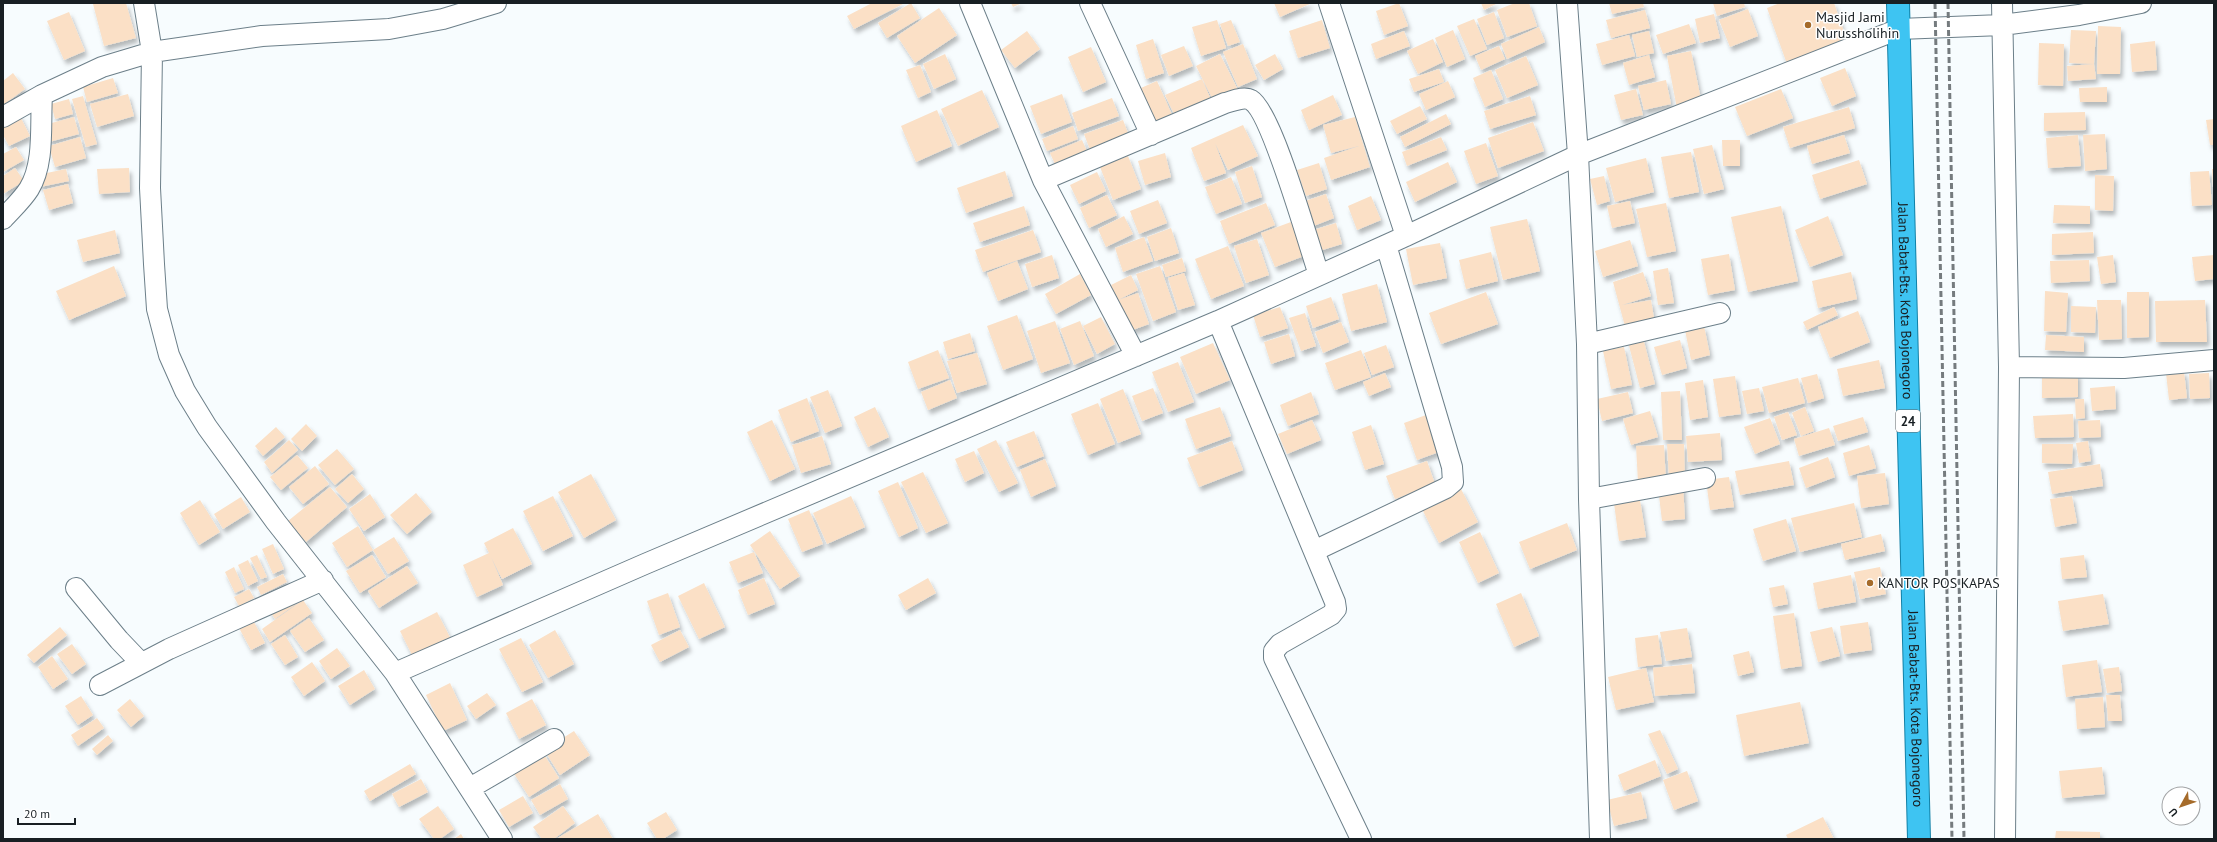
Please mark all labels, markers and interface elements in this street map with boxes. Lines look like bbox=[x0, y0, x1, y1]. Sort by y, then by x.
place label: Masjid Jami Nurussholihin bbox=[1816, 8, 1899, 42]
marker: Masjid Jami Nurussholihin bbox=[1803, 20, 1813, 30]
street label: Jalan Babat-Bts. Kota Bojonegoro bbox=[1894, 201, 1917, 399]
road number: 24 bbox=[1896, 410, 1920, 432]
place label: KANTOR POS KAPAS bbox=[1878, 574, 2000, 592]
marker: KANTOR POS KAPAS bbox=[1865, 578, 1875, 588]
street label: Jalan Babat-Bts. Kota Bojonegoro bbox=[1904, 609, 1927, 807]
north arrow bbox=[2161, 786, 2201, 826]
scale bar bbox=[18, 800, 75, 826]
text: U bbox=[2166, 805, 2181, 820]
text: 20 m bbox=[24, 806, 50, 821]

